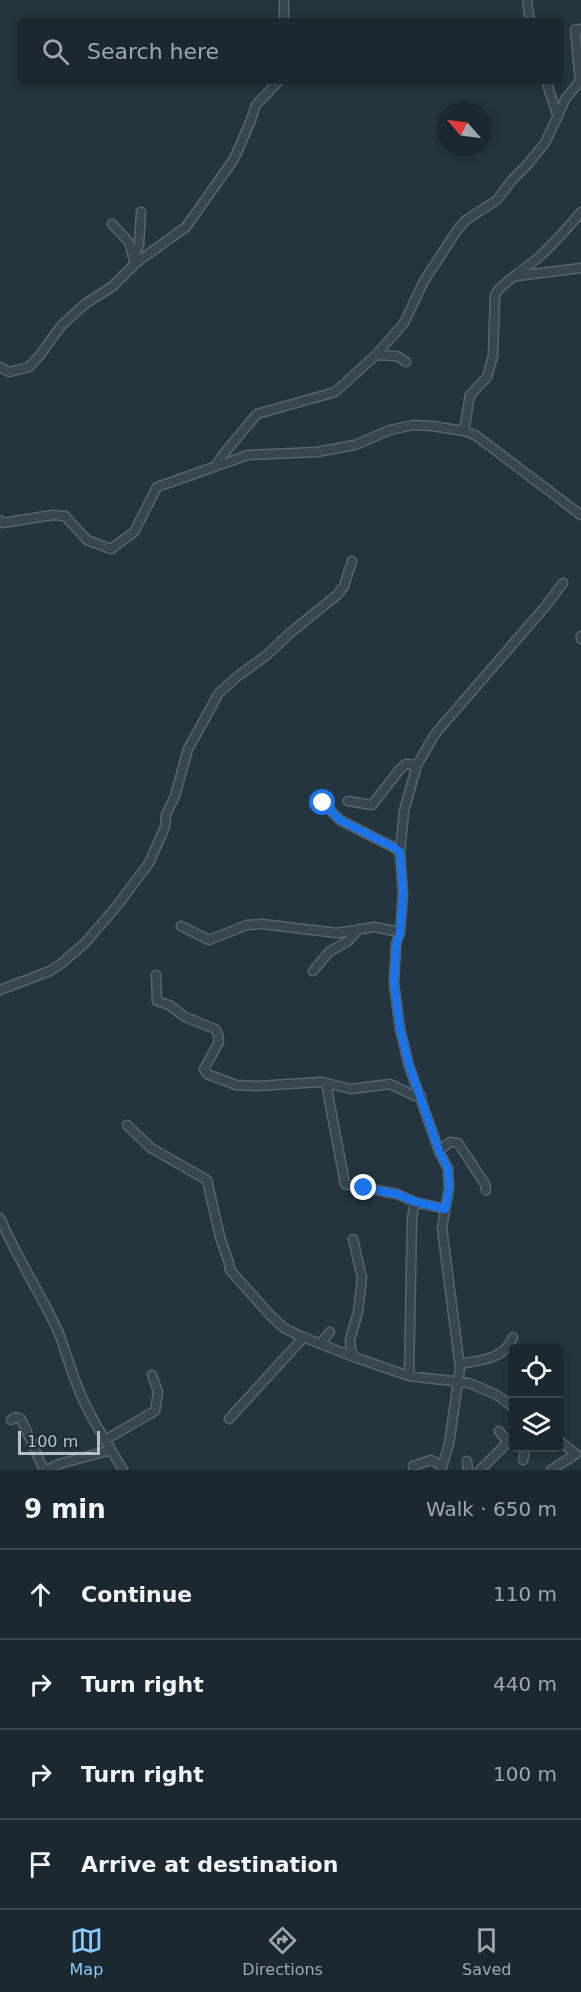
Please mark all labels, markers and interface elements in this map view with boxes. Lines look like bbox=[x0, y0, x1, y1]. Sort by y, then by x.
search box bbox=[18, 18, 563, 84]
icon: search bbox=[39, 35, 72, 68]
text: Search here bbox=[87, 39, 219, 64]
north arrow bbox=[437, 102, 491, 156]
route start bbox=[309, 789, 335, 815]
route end bbox=[350, 1174, 376, 1200]
map controls bbox=[509, 1344, 563, 1452]
button: locate bbox=[509, 1344, 563, 1398]
button: layers bbox=[509, 1398, 563, 1452]
scale bar bbox=[18, 1428, 100, 1456]
text: 100 m bbox=[27, 1432, 78, 1451]
text: 9 min bbox=[24, 1494, 106, 1524]
text: Walk · 650 m bbox=[426, 1497, 557, 1521]
icon: ahead bbox=[24, 1578, 57, 1611]
text: Continue bbox=[81, 1582, 192, 1607]
text: 110 m bbox=[493, 1582, 557, 1606]
icon: right bbox=[24, 1668, 57, 1701]
text: Turn right bbox=[81, 1672, 204, 1697]
text: 440 m bbox=[493, 1672, 557, 1696]
icon: right bbox=[24, 1758, 57, 1791]
text: Turn right bbox=[81, 1762, 204, 1787]
text: 100 m bbox=[493, 1762, 557, 1786]
icon: arrive bbox=[24, 1848, 57, 1881]
text: Arrive at destination bbox=[81, 1852, 338, 1877]
tab: Map bbox=[70, 1924, 103, 1979]
tab: Directions bbox=[242, 1924, 323, 1979]
tab: Saved bbox=[462, 1924, 511, 1979]

